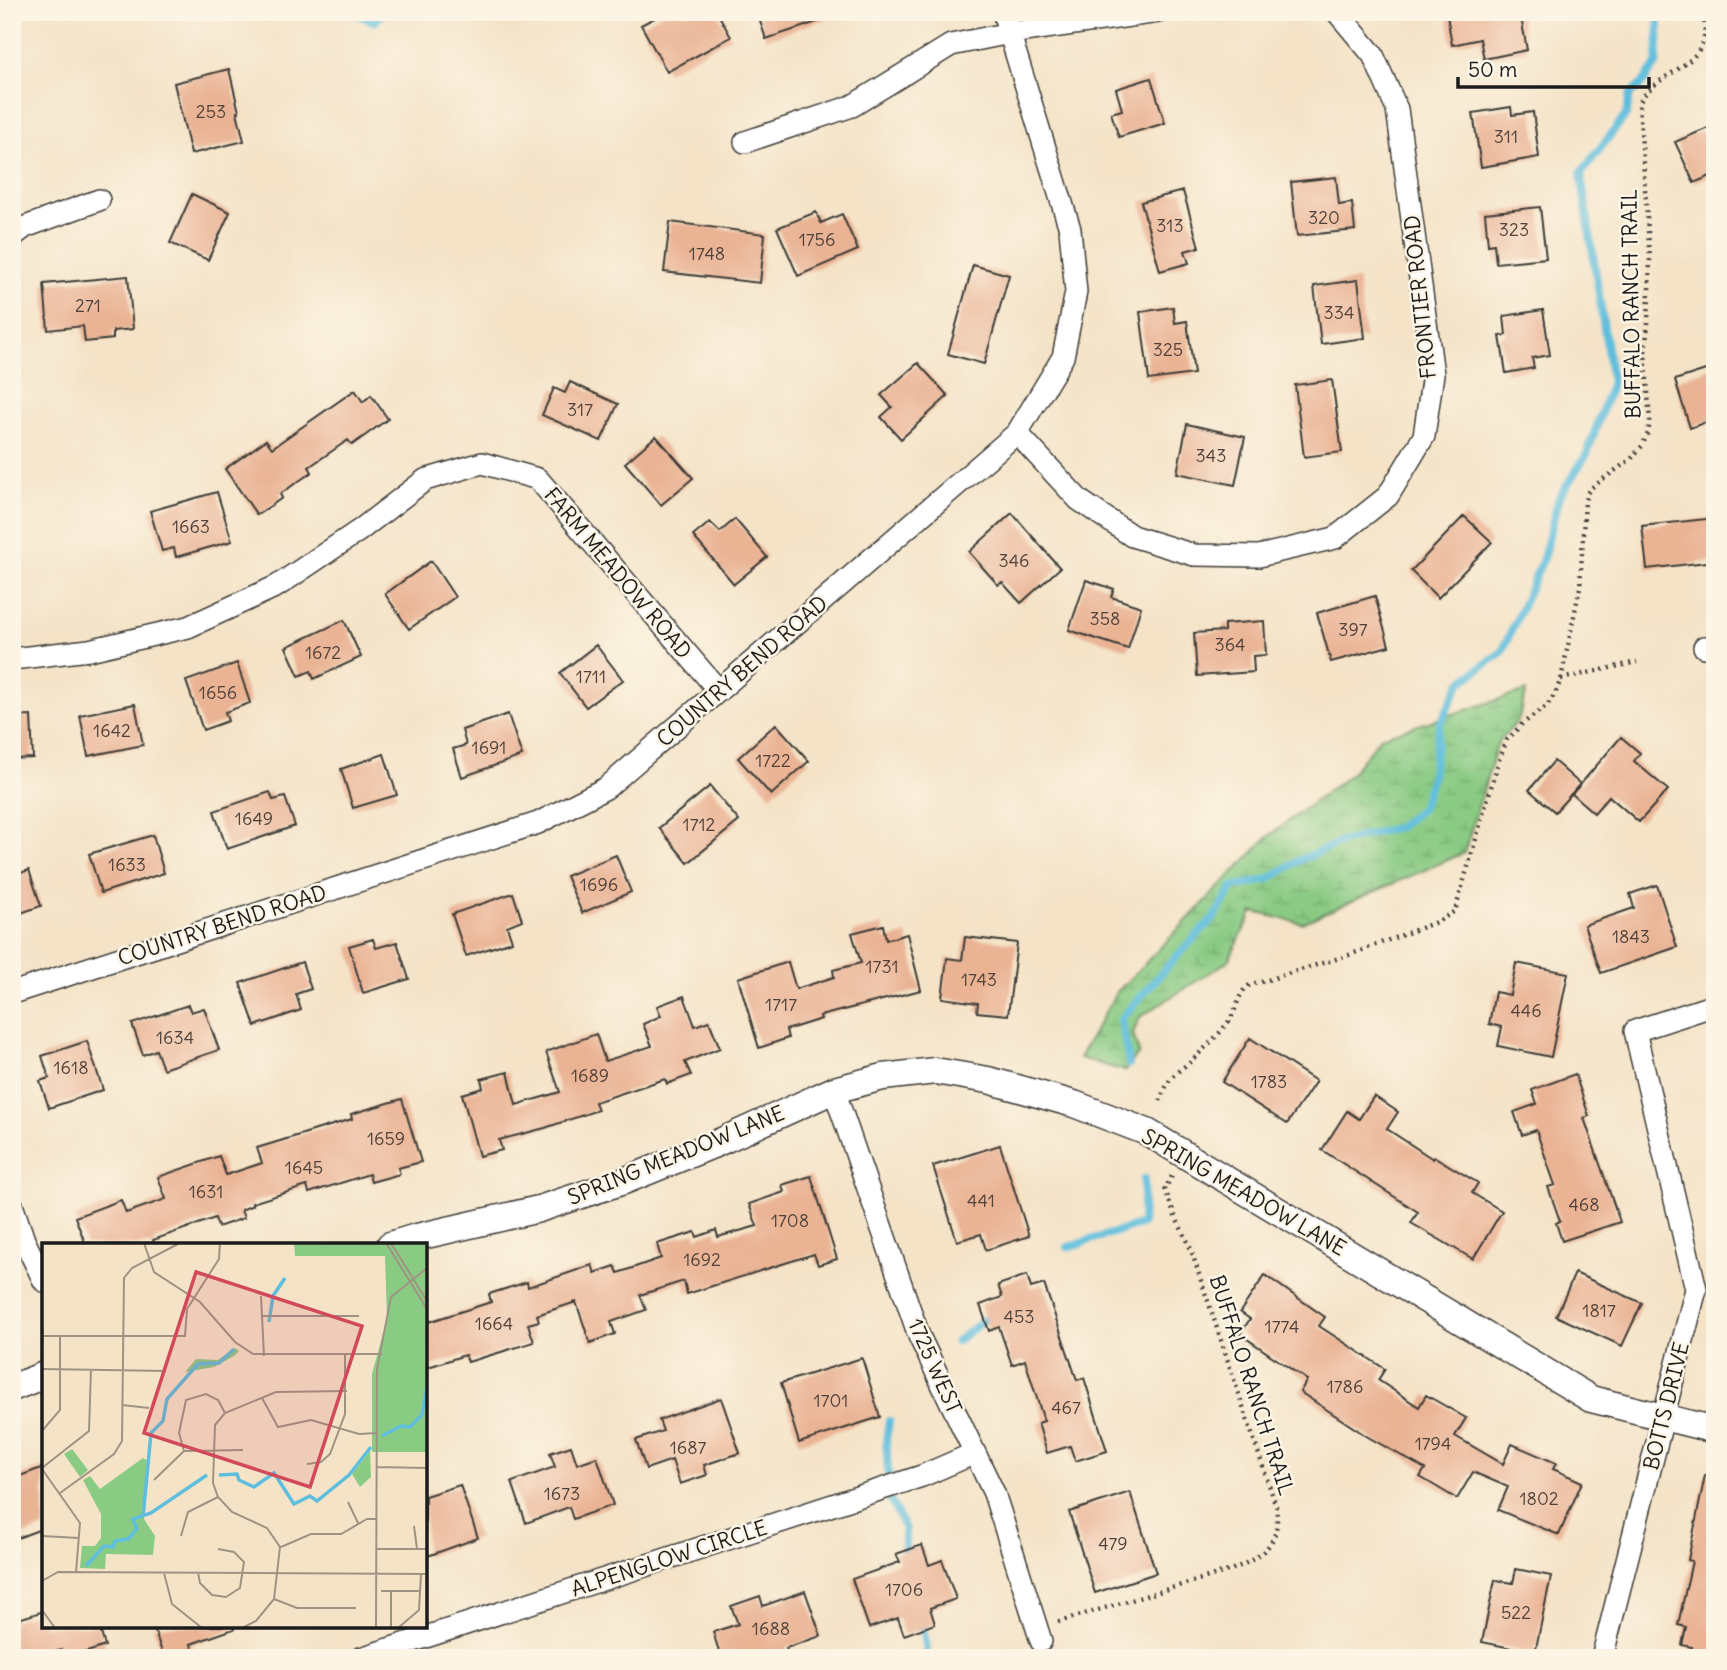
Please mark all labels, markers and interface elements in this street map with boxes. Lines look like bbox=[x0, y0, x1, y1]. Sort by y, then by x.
scale bar bbox=[1458, 46, 1648, 90]
text: 50 m bbox=[1468, 56, 1517, 83]
house number: 253 bbox=[196, 100, 226, 123]
house number: 311 bbox=[1494, 125, 1518, 148]
street label: BUFFALO RANCH TRAIL bbox=[1615, 189, 1647, 419]
house number: 320 bbox=[1308, 206, 1340, 229]
house number: 313 bbox=[1156, 214, 1184, 237]
street label: FRONTIER ROAD bbox=[1398, 214, 1442, 380]
house number: 323 bbox=[1499, 218, 1529, 241]
house number: 1756 bbox=[799, 228, 835, 251]
house number: 1748 bbox=[689, 242, 725, 265]
house number: 271 bbox=[75, 294, 101, 317]
house number: 334 bbox=[1324, 301, 1354, 324]
house number: 325 bbox=[1153, 338, 1183, 361]
house number: 317 bbox=[567, 398, 593, 421]
house number: 343 bbox=[1196, 444, 1226, 467]
street label: FARM MEADOW ROAD bbox=[538, 482, 698, 664]
house number: 1663 bbox=[172, 515, 210, 538]
house number: 346 bbox=[998, 549, 1030, 572]
street label: COUNTRY BEND ROAD bbox=[651, 589, 833, 753]
house number: 358 bbox=[1090, 607, 1120, 630]
house number: 397 bbox=[1338, 618, 1368, 641]
house number: 364 bbox=[1214, 633, 1246, 656]
house number: 1672 bbox=[305, 641, 341, 664]
house number: 1711 bbox=[576, 665, 606, 688]
house number: 1656 bbox=[199, 681, 237, 704]
house number: 1642 bbox=[93, 719, 131, 742]
house number: 1691 bbox=[471, 736, 507, 759]
house number: 1722 bbox=[755, 749, 791, 772]
house number: 1649 bbox=[235, 807, 273, 830]
house number: 1712 bbox=[683, 813, 716, 836]
house number: 1633 bbox=[108, 853, 146, 876]
house number: 1696 bbox=[580, 873, 618, 896]
street label: COUNTRY BEND ROAD bbox=[114, 879, 330, 971]
house number: 1843 bbox=[1612, 925, 1650, 948]
house number: 1731 bbox=[865, 955, 899, 978]
house number: 1743 bbox=[961, 968, 997, 991]
house number: 1717 bbox=[765, 993, 797, 1016]
house number: 446 bbox=[1510, 999, 1542, 1022]
house number: 1634 bbox=[156, 1026, 194, 1049]
house number: 1618 bbox=[53, 1056, 89, 1079]
house number: 1689 bbox=[571, 1064, 609, 1087]
house number: 1783 bbox=[1251, 1070, 1287, 1093]
street label: SPRING MEADOW LANE bbox=[564, 1099, 788, 1211]
street label: SPRING MEADOW LANE bbox=[1137, 1122, 1351, 1262]
house number: 1659 bbox=[367, 1127, 405, 1150]
house number: 1645 bbox=[285, 1156, 323, 1179]
house number: 1631 bbox=[189, 1180, 223, 1203]
house number: 441 bbox=[967, 1189, 995, 1212]
house number: 468 bbox=[1568, 1193, 1600, 1216]
house number: 1708 bbox=[771, 1209, 809, 1232]
inset map bbox=[42, 1243, 427, 1628]
house number: 1692 bbox=[683, 1248, 721, 1271]
street label: BUFFALO RANCH TRAIL bbox=[1204, 1272, 1300, 1498]
house number: 1817 bbox=[1582, 1299, 1616, 1322]
house number: 453 bbox=[1004, 1305, 1034, 1328]
house number: 1664 bbox=[475, 1312, 513, 1335]
street label: 1725 WEST bbox=[902, 1314, 968, 1418]
house number: 1774 bbox=[1265, 1315, 1299, 1338]
street label: BOTTS DRIVE bbox=[1637, 1339, 1695, 1473]
house number: 1786 bbox=[1327, 1375, 1363, 1398]
house number: 1701 bbox=[814, 1389, 848, 1412]
house number: 467 bbox=[1051, 1396, 1081, 1419]
house number: 1794 bbox=[1415, 1432, 1451, 1455]
house number: 1687 bbox=[670, 1436, 707, 1459]
house number: 1673 bbox=[544, 1482, 580, 1505]
house number: 1802 bbox=[1519, 1487, 1559, 1510]
street label: ALPENGLOW CIRCLE bbox=[568, 1514, 770, 1602]
house number: 479 bbox=[1098, 1532, 1128, 1555]
house number: 1706 bbox=[885, 1578, 923, 1601]
house number: 522 bbox=[1501, 1601, 1531, 1624]
house number: 1688 bbox=[752, 1617, 790, 1640]

